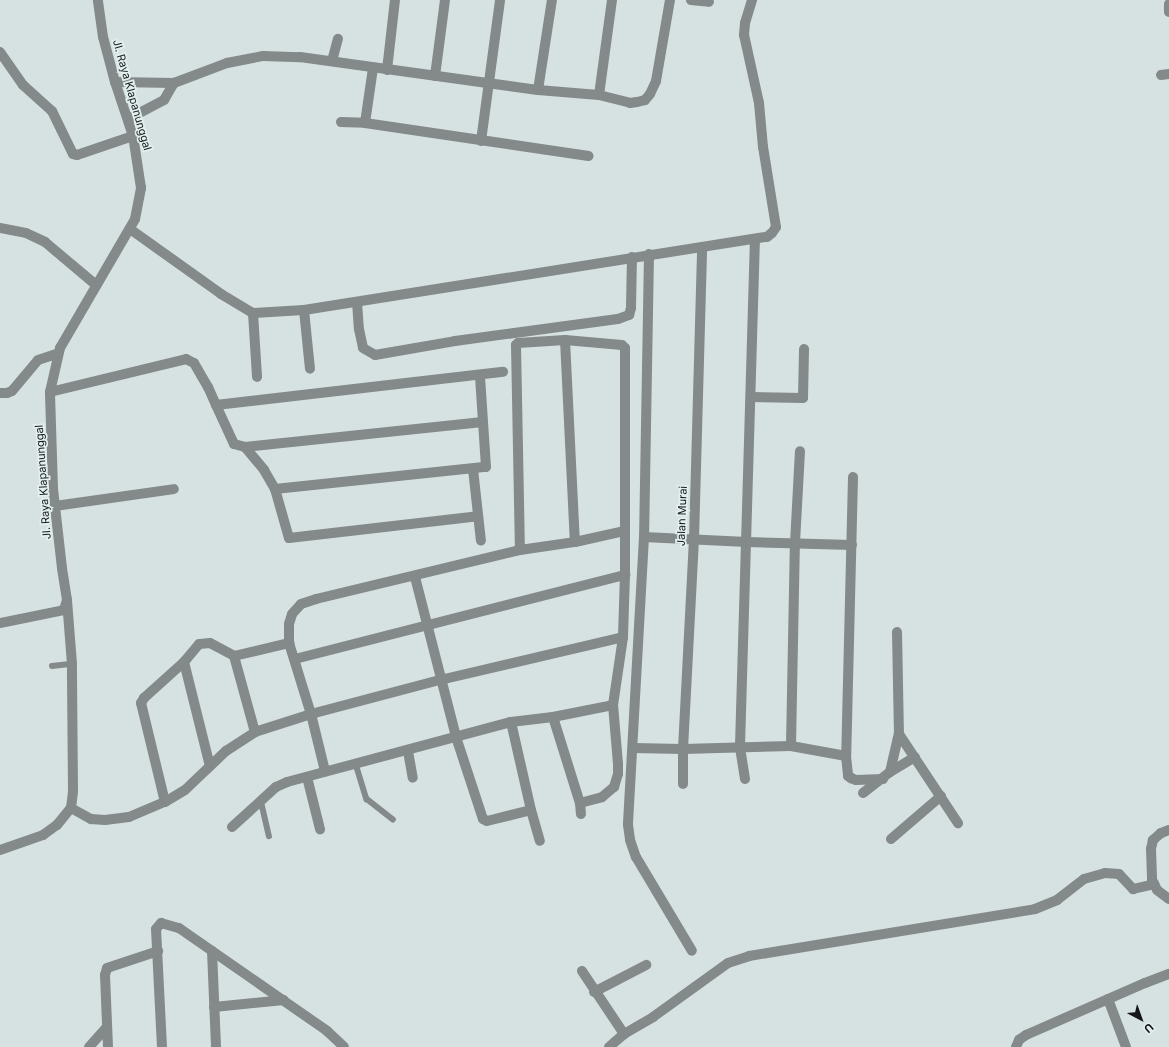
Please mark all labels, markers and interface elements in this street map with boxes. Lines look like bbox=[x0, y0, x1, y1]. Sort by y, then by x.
street label: Jl. Raya Klapanunggal bbox=[110, 38, 154, 152]
street label: Jl. Raya Klapanunggal bbox=[32, 424, 54, 540]
street label: Jalan Murai bbox=[674, 486, 690, 546]
north arrow bbox=[1121, 999, 1161, 1039]
text: U bbox=[1141, 1020, 1157, 1036]

